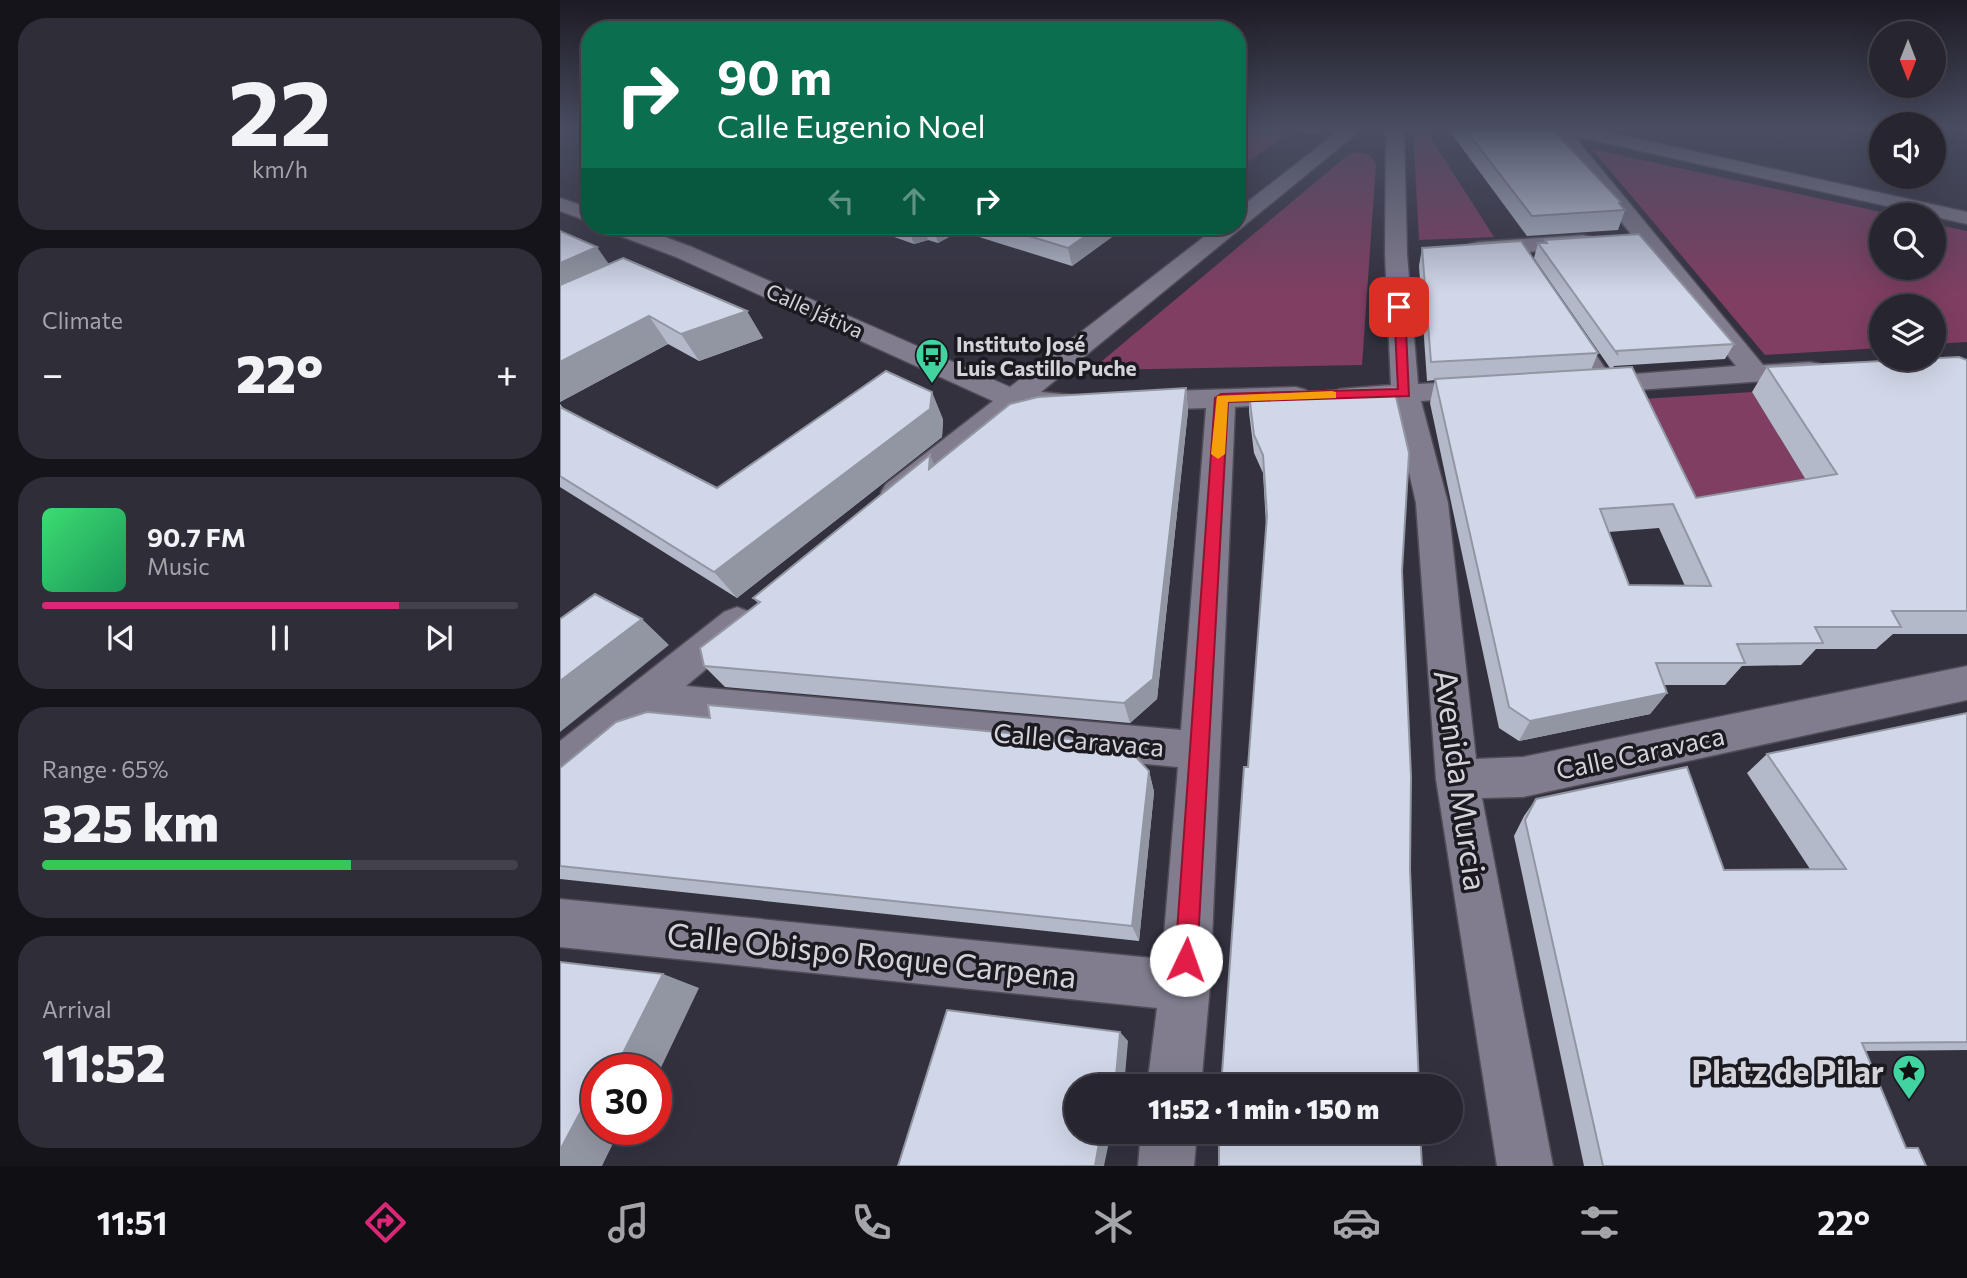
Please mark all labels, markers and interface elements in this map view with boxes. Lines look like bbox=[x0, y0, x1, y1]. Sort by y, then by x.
north arrow bbox=[1869, 21, 1946, 98]
map controls bbox=[1869, 21, 1946, 371]
text: 90 m bbox=[717, 45, 832, 105]
icon: right bbox=[602, 49, 693, 140]
text: 22 bbox=[228, 53, 332, 165]
text: Calle Eugenio Noel bbox=[717, 105, 986, 145]
button: sound bbox=[1869, 112, 1946, 189]
text: km/h bbox=[252, 155, 308, 183]
icon: left bbox=[822, 182, 860, 220]
icon: ahead bbox=[895, 182, 933, 220]
icon: right bbox=[968, 182, 1006, 220]
button: search bbox=[1869, 203, 1946, 280]
street label: Calle Játiva bbox=[763, 277, 867, 343]
pin bbox=[1369, 277, 1429, 337]
icon: arrive bbox=[1380, 288, 1418, 326]
button: layers bbox=[1869, 294, 1946, 371]
text: Climate bbox=[42, 306, 123, 334]
place label: Instituto José Luis Castillo Puche bbox=[956, 331, 1137, 380]
bus stop icon: Instituto José Luis Castillo Puche bbox=[913, 336, 951, 385]
text: 22° bbox=[236, 340, 323, 404]
text: − bbox=[42, 349, 64, 396]
text: + bbox=[496, 349, 518, 396]
text: 90.7 FM bbox=[147, 521, 246, 552]
text: Music bbox=[147, 552, 210, 580]
icon: previous bbox=[102, 619, 140, 657]
icon: pause bbox=[261, 619, 299, 657]
icon: next bbox=[420, 619, 458, 657]
street label: Avenida Murcia bbox=[1427, 667, 1497, 893]
street label: Calle Caravaca bbox=[992, 716, 1166, 762]
street label: Calle Caravaca bbox=[1553, 719, 1727, 785]
text: Range · 65% bbox=[42, 755, 169, 783]
text: 325 km bbox=[42, 789, 219, 853]
street label: Calle Obispo Roque Carpena bbox=[665, 913, 1079, 995]
position arrow bbox=[1149, 923, 1223, 997]
text: Arrival bbox=[42, 995, 112, 1023]
text: 11:52 bbox=[42, 1029, 166, 1093]
place label: Platz de Pilar bbox=[1691, 1051, 1884, 1091]
place icon: Platz de Pilar bbox=[1890, 1052, 1928, 1101]
speed limit sign: 30 bbox=[581, 1054, 672, 1145]
text: 11:52 · 1 min · 150 m bbox=[1148, 1093, 1379, 1124]
icon: directions bbox=[361, 1198, 410, 1247]
icon: music bbox=[604, 1198, 653, 1247]
icon: phone bbox=[847, 1198, 896, 1247]
icon: climate bbox=[1089, 1198, 1138, 1247]
icon: car bbox=[1332, 1198, 1381, 1247]
icon: filters bbox=[1575, 1198, 1624, 1247]
text: 11:51 bbox=[97, 1202, 167, 1242]
text: 22° bbox=[1817, 1202, 1870, 1242]

